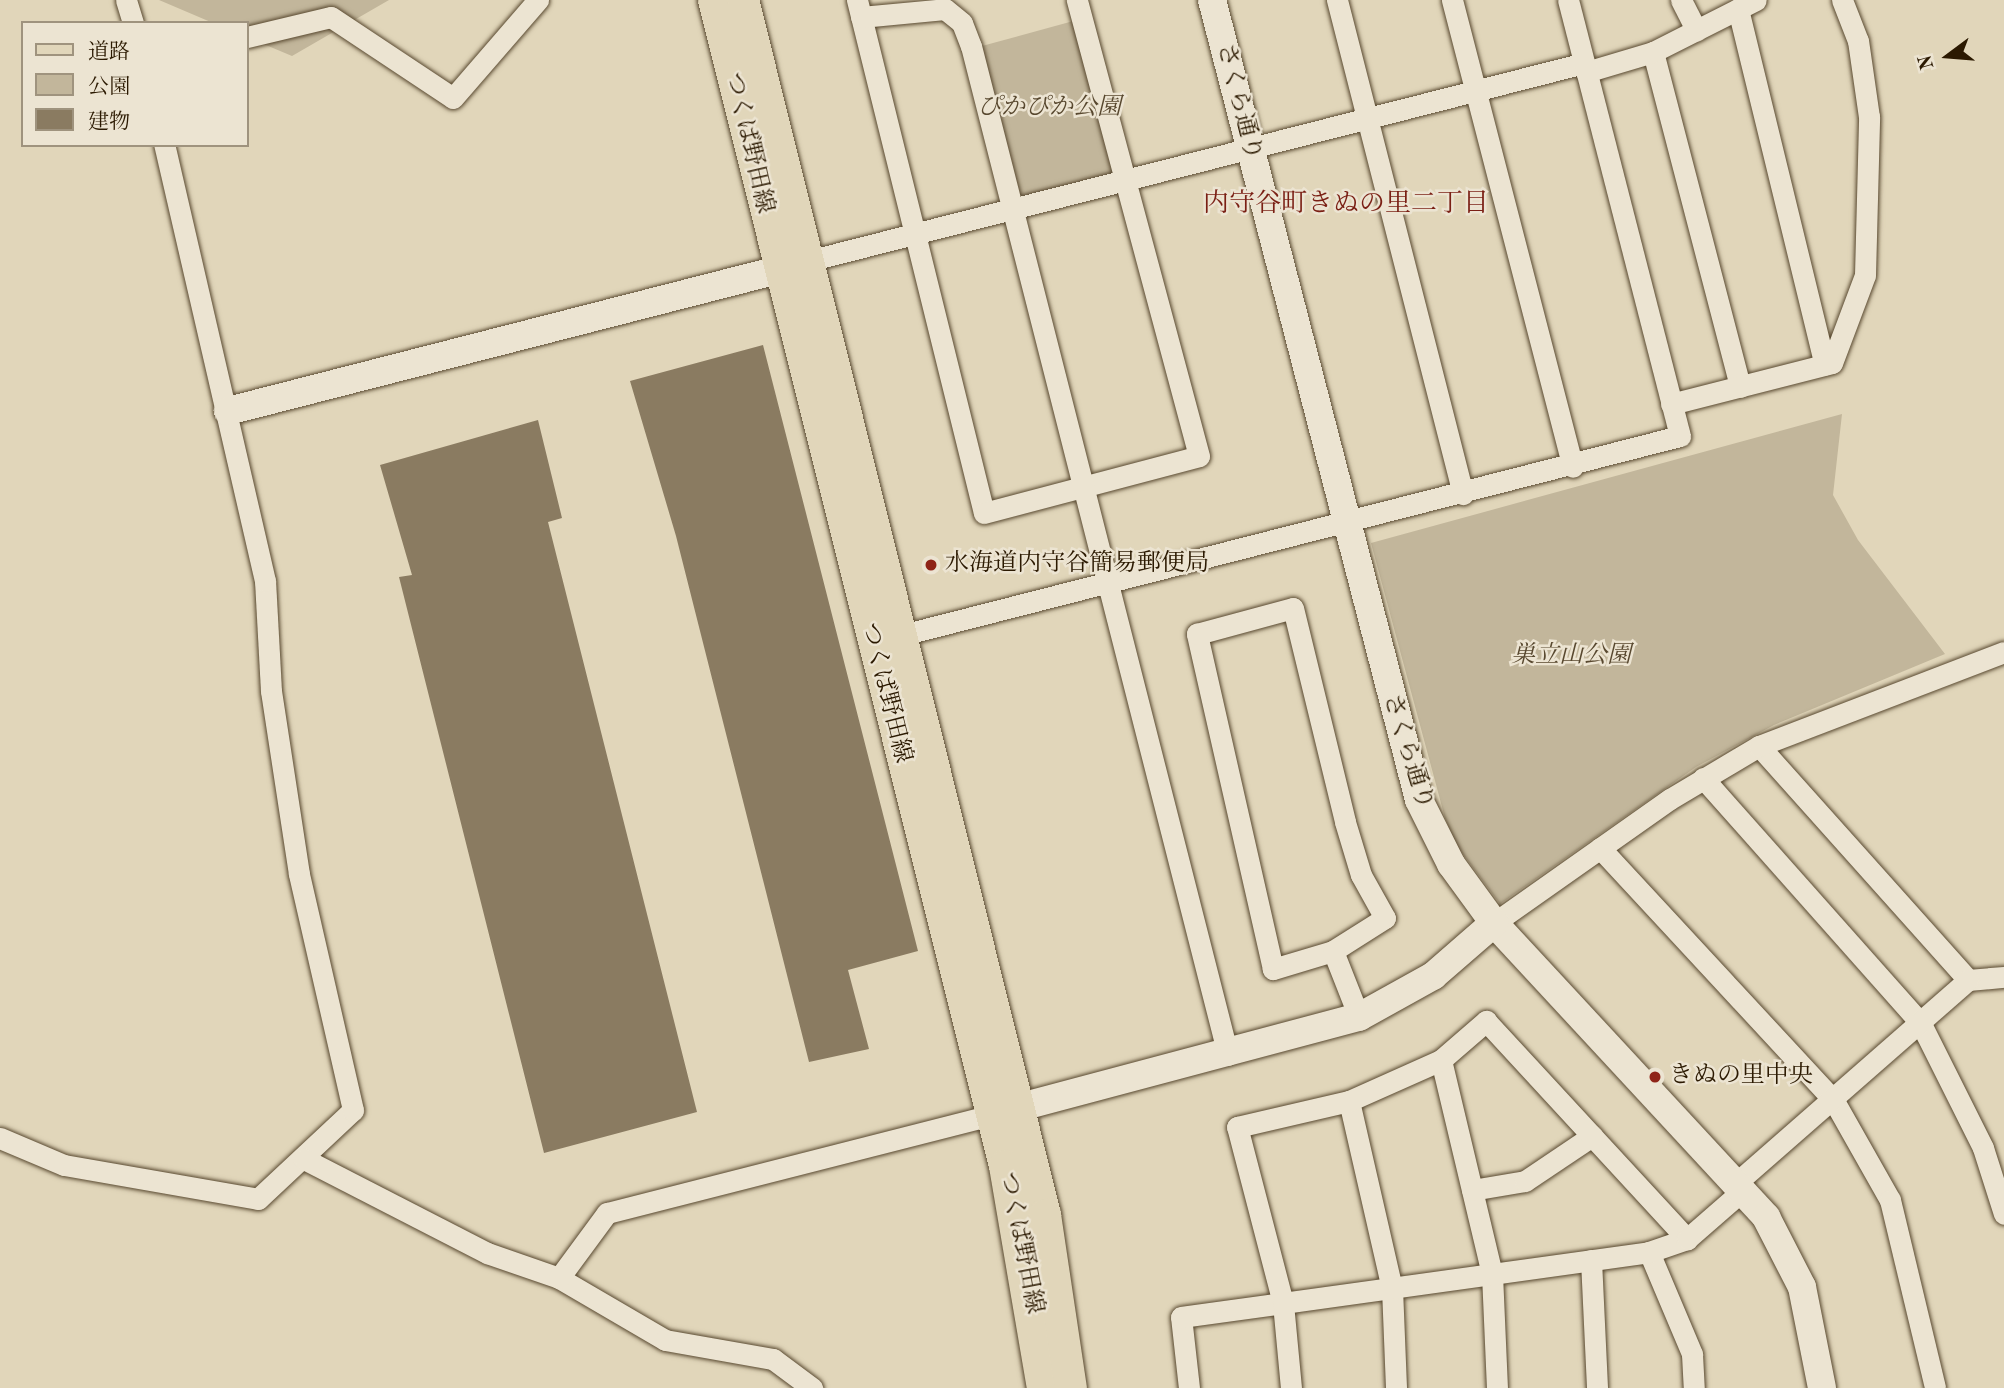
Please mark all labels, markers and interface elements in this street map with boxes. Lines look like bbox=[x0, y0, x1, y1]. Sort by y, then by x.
legend bbox=[21, 21, 248, 147]
north arrow bbox=[1913, 21, 1983, 91]
street label: さくら通り bbox=[1210, 40, 1266, 164]
text: 道路 bbox=[88, 42, 130, 63]
text: N bbox=[1916, 52, 1938, 72]
street label: つくば野田線 bbox=[718, 70, 778, 216]
text: 公園 bbox=[88, 77, 130, 98]
park label: ぴかぴか公園 bbox=[977, 95, 1121, 123]
text: 建物 bbox=[88, 112, 130, 133]
district label: 内守谷町きぬの里二丁目 bbox=[1203, 189, 1489, 221]
place label: 水海道内守谷簡易郵便局 bbox=[945, 551, 1209, 579]
marker: 水海道内守谷簡易郵便局 bbox=[923, 557, 939, 573]
street label: つくば野田線 bbox=[854, 620, 916, 766]
park label: 巣立山公園 bbox=[1511, 643, 1631, 671]
street label: さくら通り bbox=[1376, 690, 1438, 814]
place label: きぬの里中央 bbox=[1669, 1063, 1813, 1091]
marker: きぬの里中央 bbox=[1647, 1069, 1663, 1085]
street label: つくば野田線 bbox=[992, 1170, 1048, 1316]

